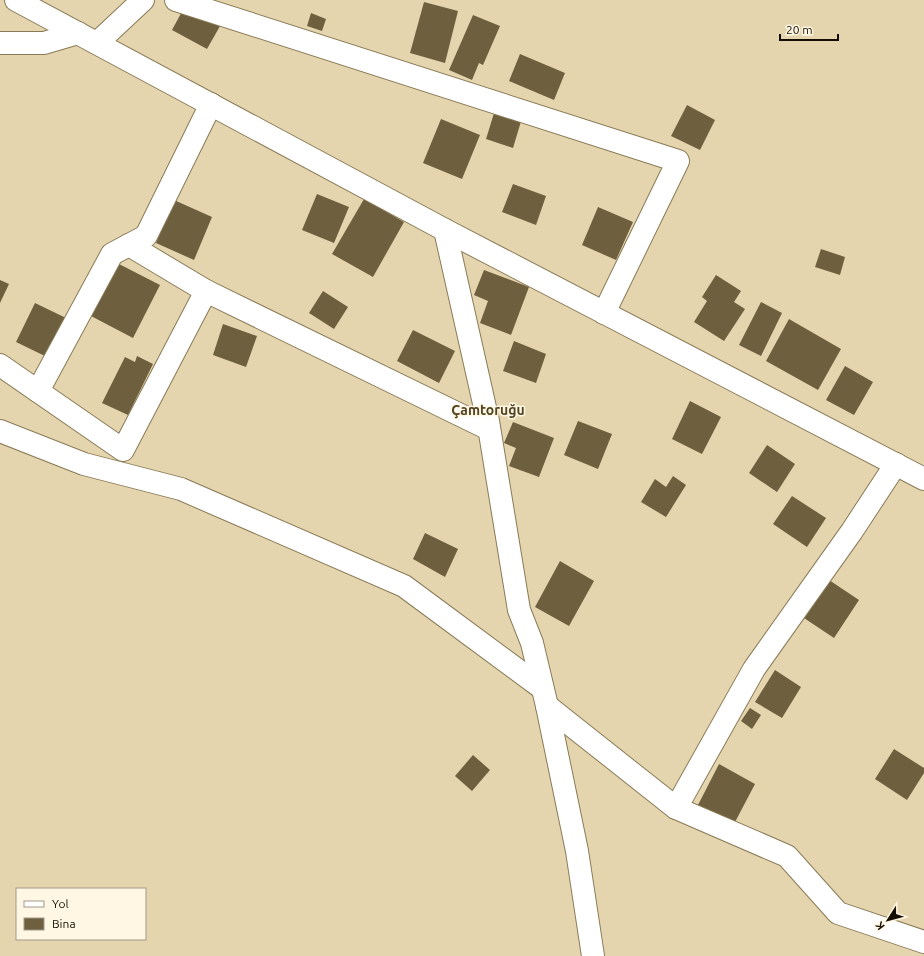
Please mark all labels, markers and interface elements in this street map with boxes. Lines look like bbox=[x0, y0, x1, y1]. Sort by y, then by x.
scale bar bbox=[780, 16, 838, 42]
text: 20 m bbox=[786, 23, 813, 36]
district label: Çamtoruğu bbox=[451, 402, 525, 419]
legend bbox=[16, 888, 146, 940]
text: Yol bbox=[52, 897, 69, 910]
north arrow bbox=[868, 900, 908, 940]
text: Bina bbox=[52, 917, 76, 930]
text: K bbox=[873, 919, 887, 932]

